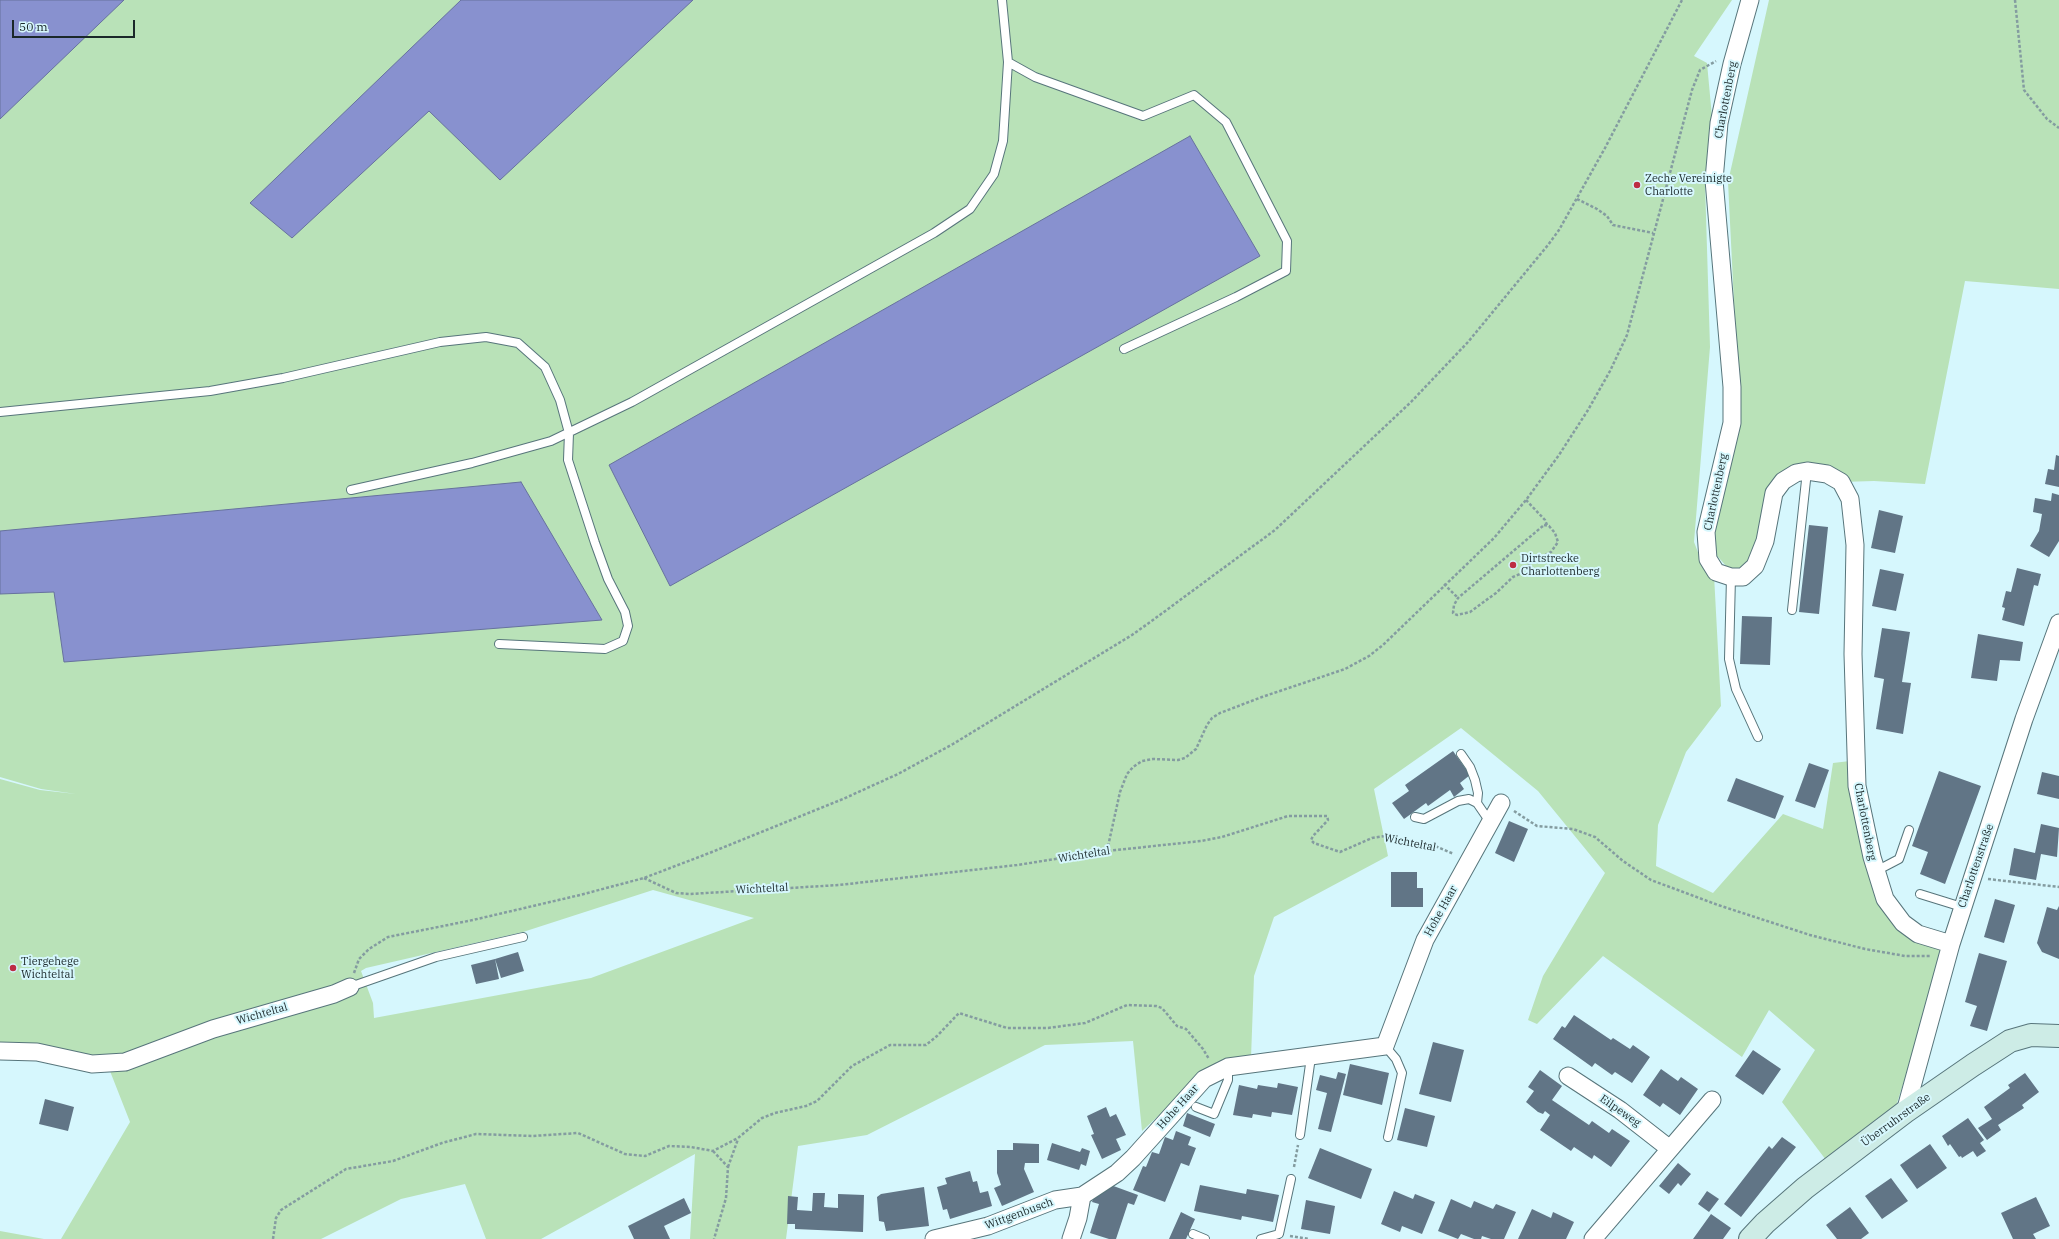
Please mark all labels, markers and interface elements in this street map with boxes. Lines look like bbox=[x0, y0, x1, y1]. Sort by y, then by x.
scale bar bbox=[14, 12, 137, 38]
text: 50 m bbox=[19, 19, 48, 34]
street label: Charlottenberg bbox=[1712, 60, 1740, 140]
place label: Zeche Vereinigte Charlotte bbox=[1645, 172, 1732, 198]
marker: Zeche Vereinigte Charlotte bbox=[1632, 180, 1642, 190]
street label: Charlottenberg bbox=[1701, 452, 1731, 532]
place label: Dirtstrecke Charlottenberg bbox=[1521, 552, 1599, 578]
marker: Dirtstrecke Charlottenberg bbox=[1508, 560, 1518, 570]
street label: Charlottenberg bbox=[1851, 782, 1879, 862]
street label: Charlottenstraße bbox=[1955, 822, 1997, 910]
street label: Wichteltal bbox=[1383, 831, 1437, 855]
street label: Wichteltal bbox=[1057, 844, 1111, 866]
street label: Wichteltal bbox=[735, 881, 789, 897]
street label: Hohe Haar bbox=[1422, 883, 1460, 939]
place label: Tiergehege Wichteltal bbox=[21, 955, 79, 981]
marker: Tiergehege Wichteltal bbox=[8, 963, 18, 973]
street label: Wichteltal bbox=[235, 1000, 289, 1028]
street label: Hohe Haar bbox=[1154, 1082, 1202, 1132]
street label: Überruhrstraße bbox=[1859, 1091, 1933, 1149]
street label: Eilpeweg bbox=[1597, 1092, 1643, 1130]
street label: Wittgenbusch bbox=[983, 1196, 1055, 1232]

